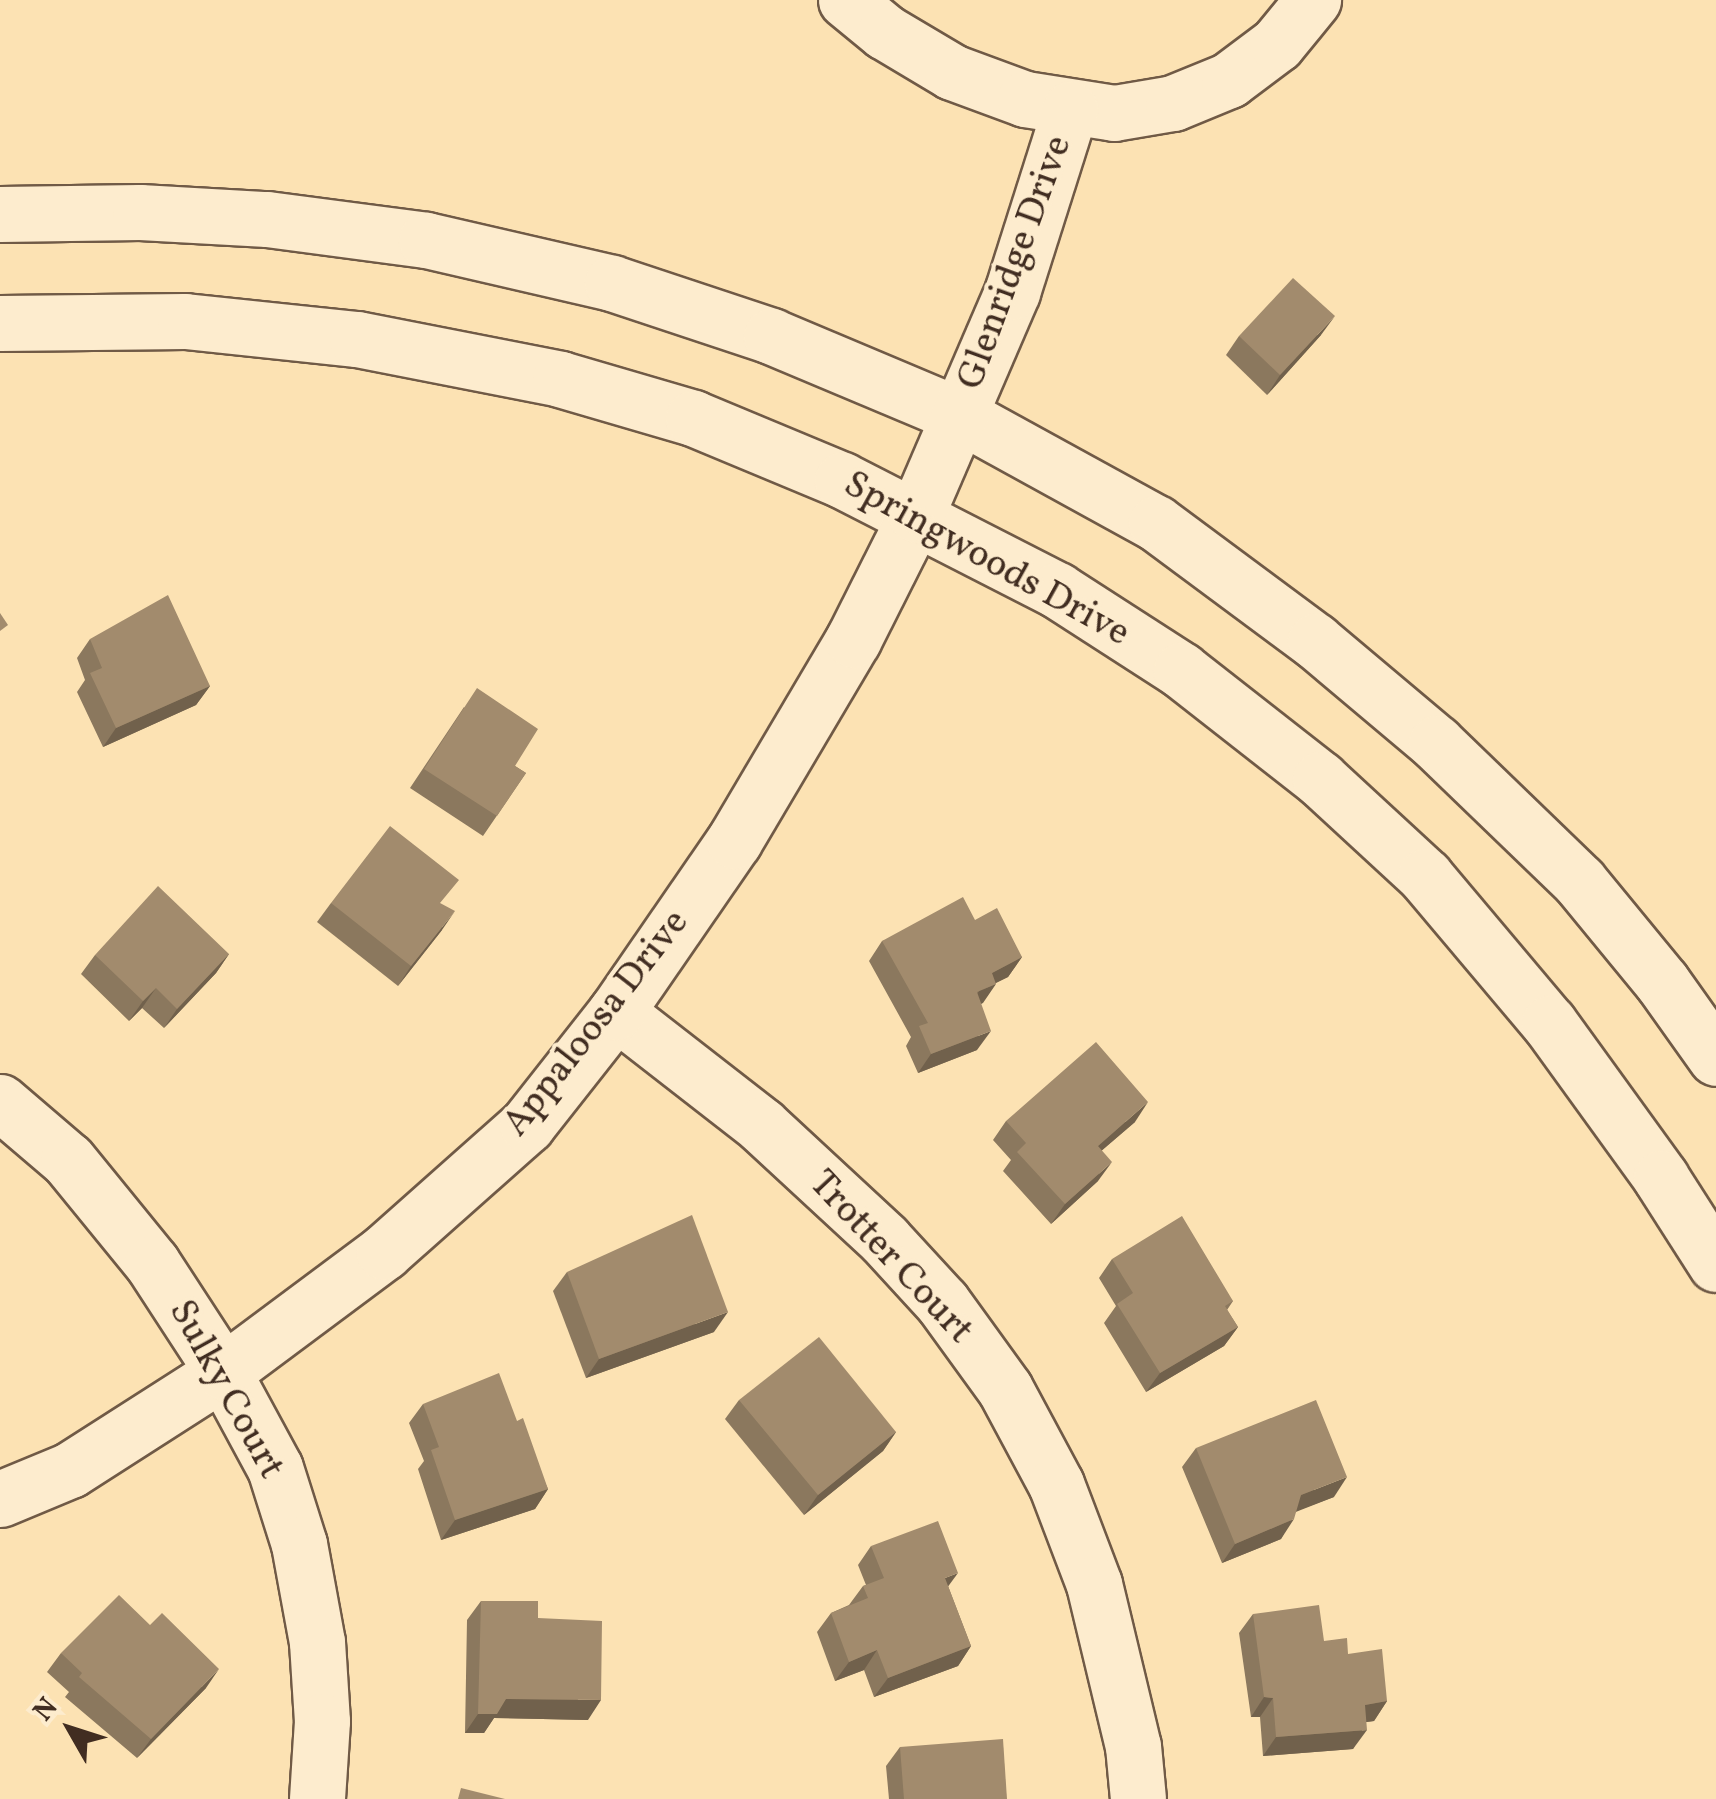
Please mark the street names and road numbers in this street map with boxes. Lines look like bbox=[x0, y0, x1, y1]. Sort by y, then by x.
street label: Glenridge Drive bbox=[949, 130, 1083, 396]
street label: Springwoods Drive bbox=[835, 463, 1137, 657]
street label: Appaloosa Drive bbox=[494, 902, 700, 1146]
street label: Trotter Court bbox=[798, 1162, 982, 1354]
street label: Sulky Court bbox=[157, 1292, 293, 1488]

